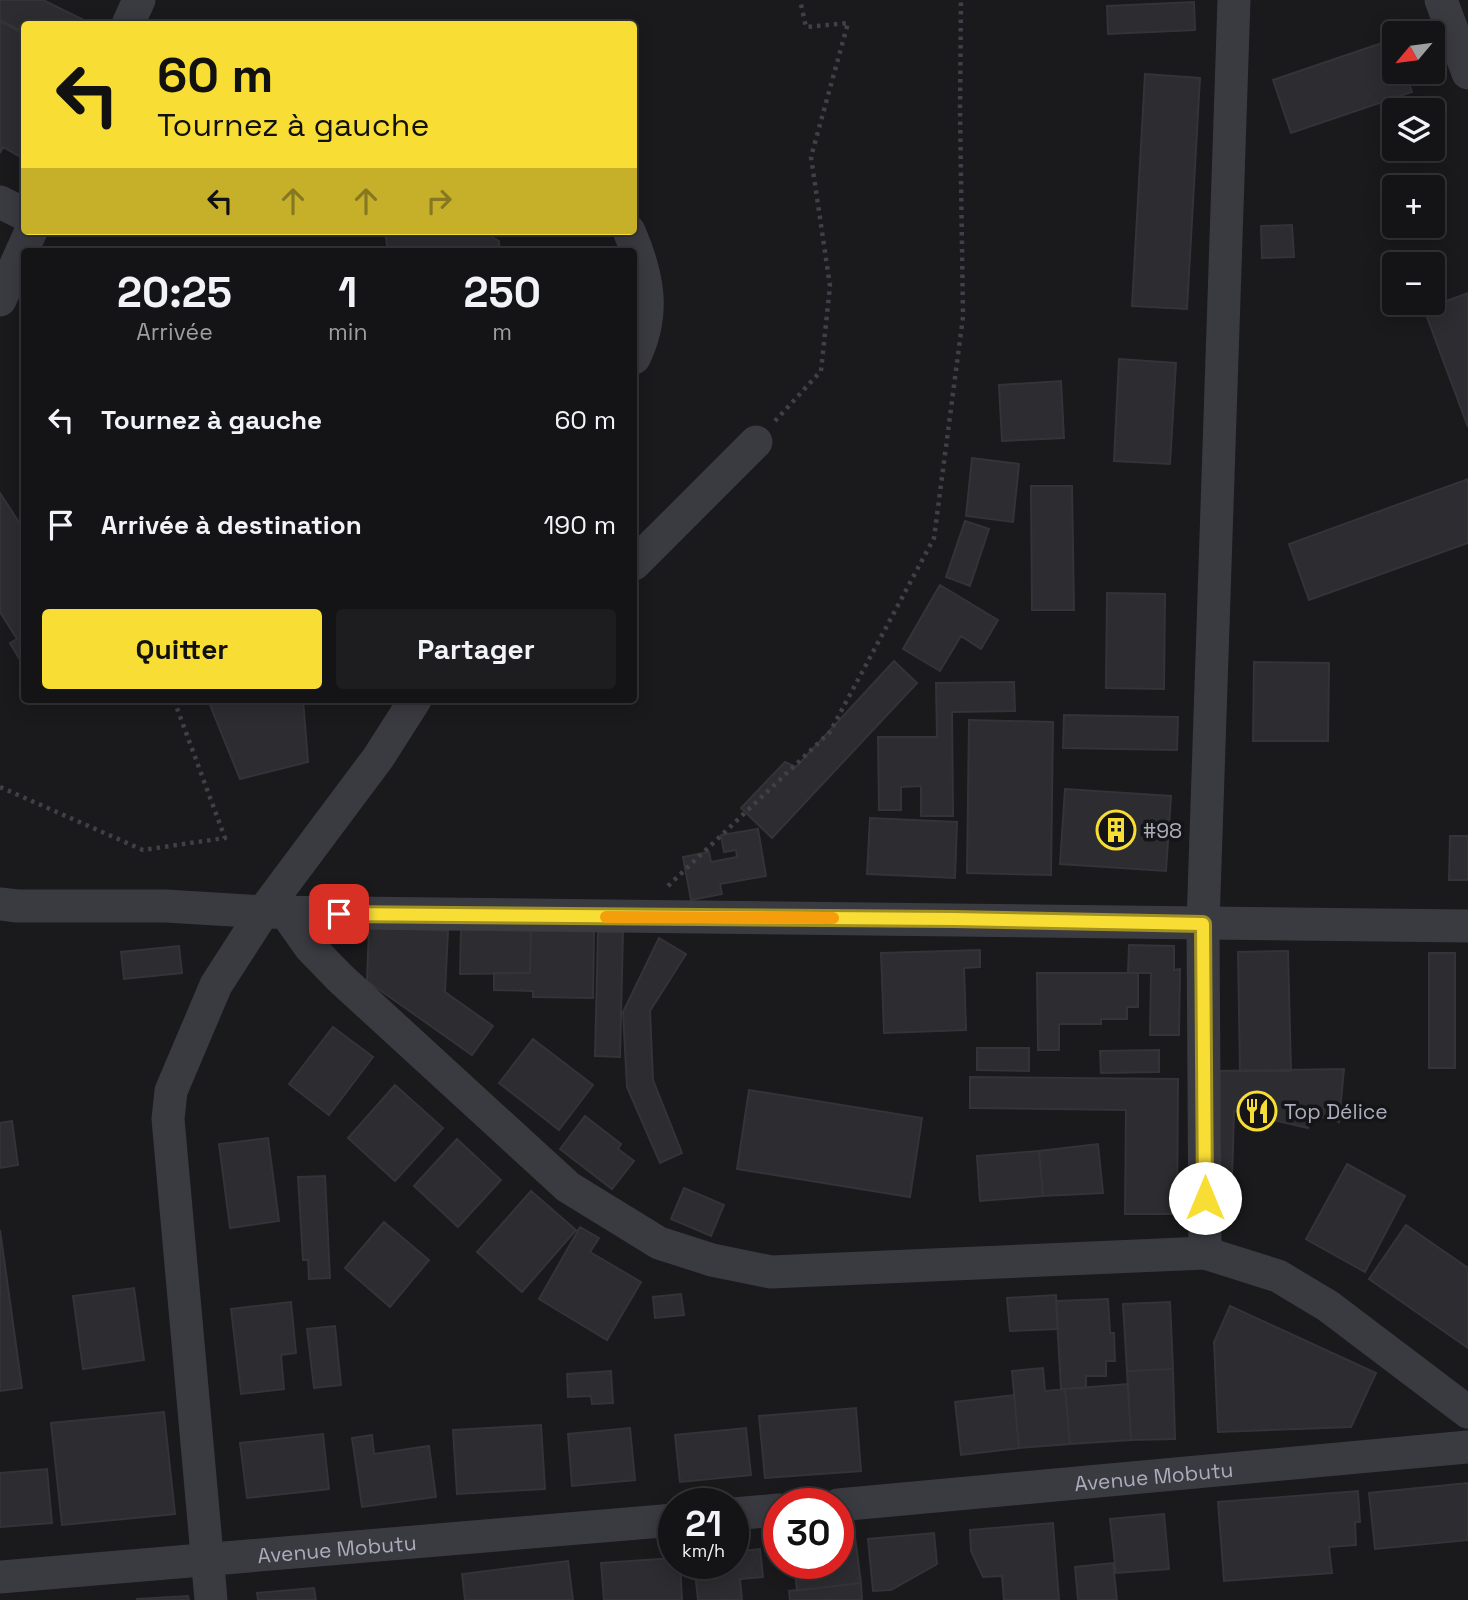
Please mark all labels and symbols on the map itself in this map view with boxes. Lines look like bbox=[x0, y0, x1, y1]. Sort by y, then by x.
north arrow bbox=[1382, 21, 1446, 84]
building icon: #98 bbox=[1095, 809, 1137, 851]
place label: #98 bbox=[1143, 817, 1182, 844]
pin bbox=[309, 884, 369, 944]
restaurant icon: Top Délice bbox=[1236, 1090, 1278, 1132]
place label: Top Délice bbox=[1284, 1098, 1388, 1125]
position arrow bbox=[1168, 1161, 1242, 1235]
street label: Avenue Mobutu bbox=[1073, 1455, 1234, 1497]
speed limit sign: 30 bbox=[763, 1488, 854, 1579]
street label: Avenue Mobutu bbox=[256, 1528, 418, 1569]

